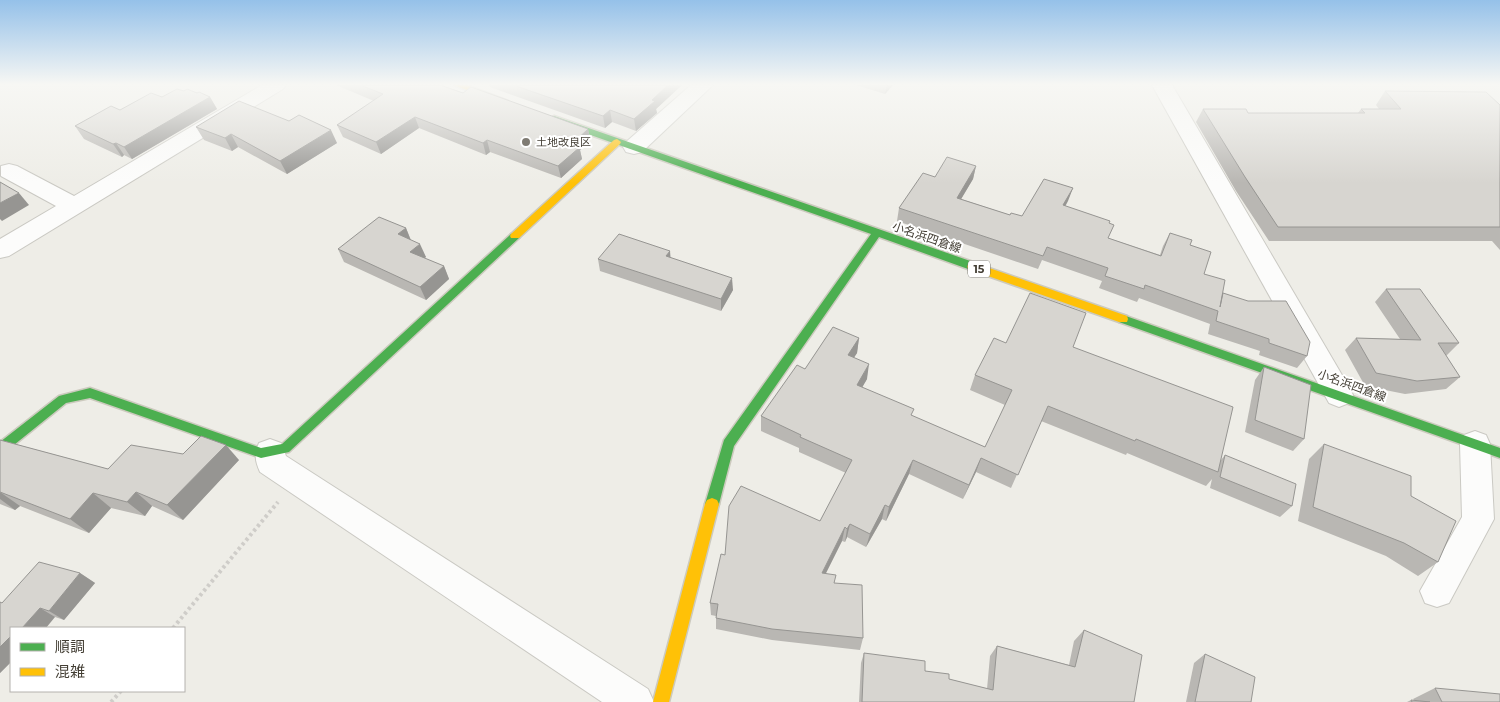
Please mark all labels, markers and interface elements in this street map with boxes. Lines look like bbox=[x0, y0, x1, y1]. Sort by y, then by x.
place label: 土地改良区 bbox=[536, 135, 591, 149]
marker: 土地改良区 bbox=[520, 136, 532, 148]
street label: 小名浜四倉線 bbox=[891, 218, 963, 256]
road number: 15 bbox=[968, 260, 990, 278]
street label: 小名浜四倉線 bbox=[1316, 366, 1388, 404]
legend bbox=[10, 627, 185, 692]
text: 順調 bbox=[55, 637, 85, 656]
text: 混雑 bbox=[55, 662, 85, 681]

